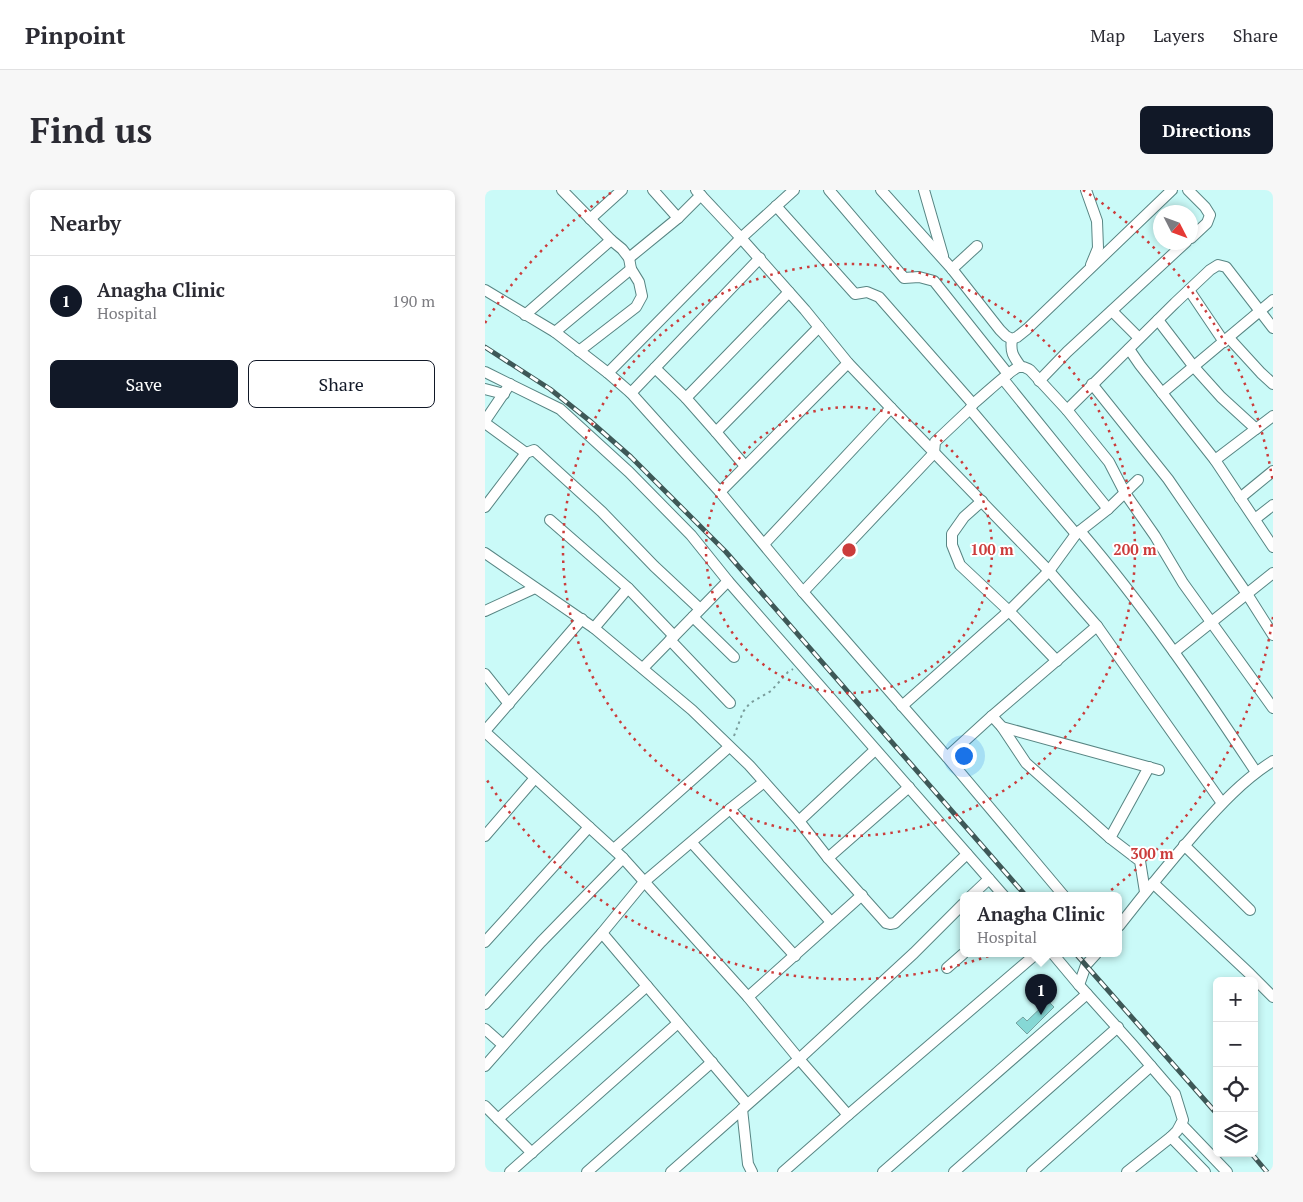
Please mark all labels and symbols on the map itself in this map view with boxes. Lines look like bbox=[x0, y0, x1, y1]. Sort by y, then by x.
north arrow bbox=[1153, 205, 1198, 250]
text: 100 m bbox=[970, 539, 1014, 559]
text: 200 m bbox=[1113, 539, 1157, 559]
centre of rings bbox=[840, 541, 858, 559]
your location bbox=[951, 743, 977, 769]
text: 300 m bbox=[1130, 843, 1174, 863]
pin: 1 bbox=[1025, 974, 1057, 1015]

